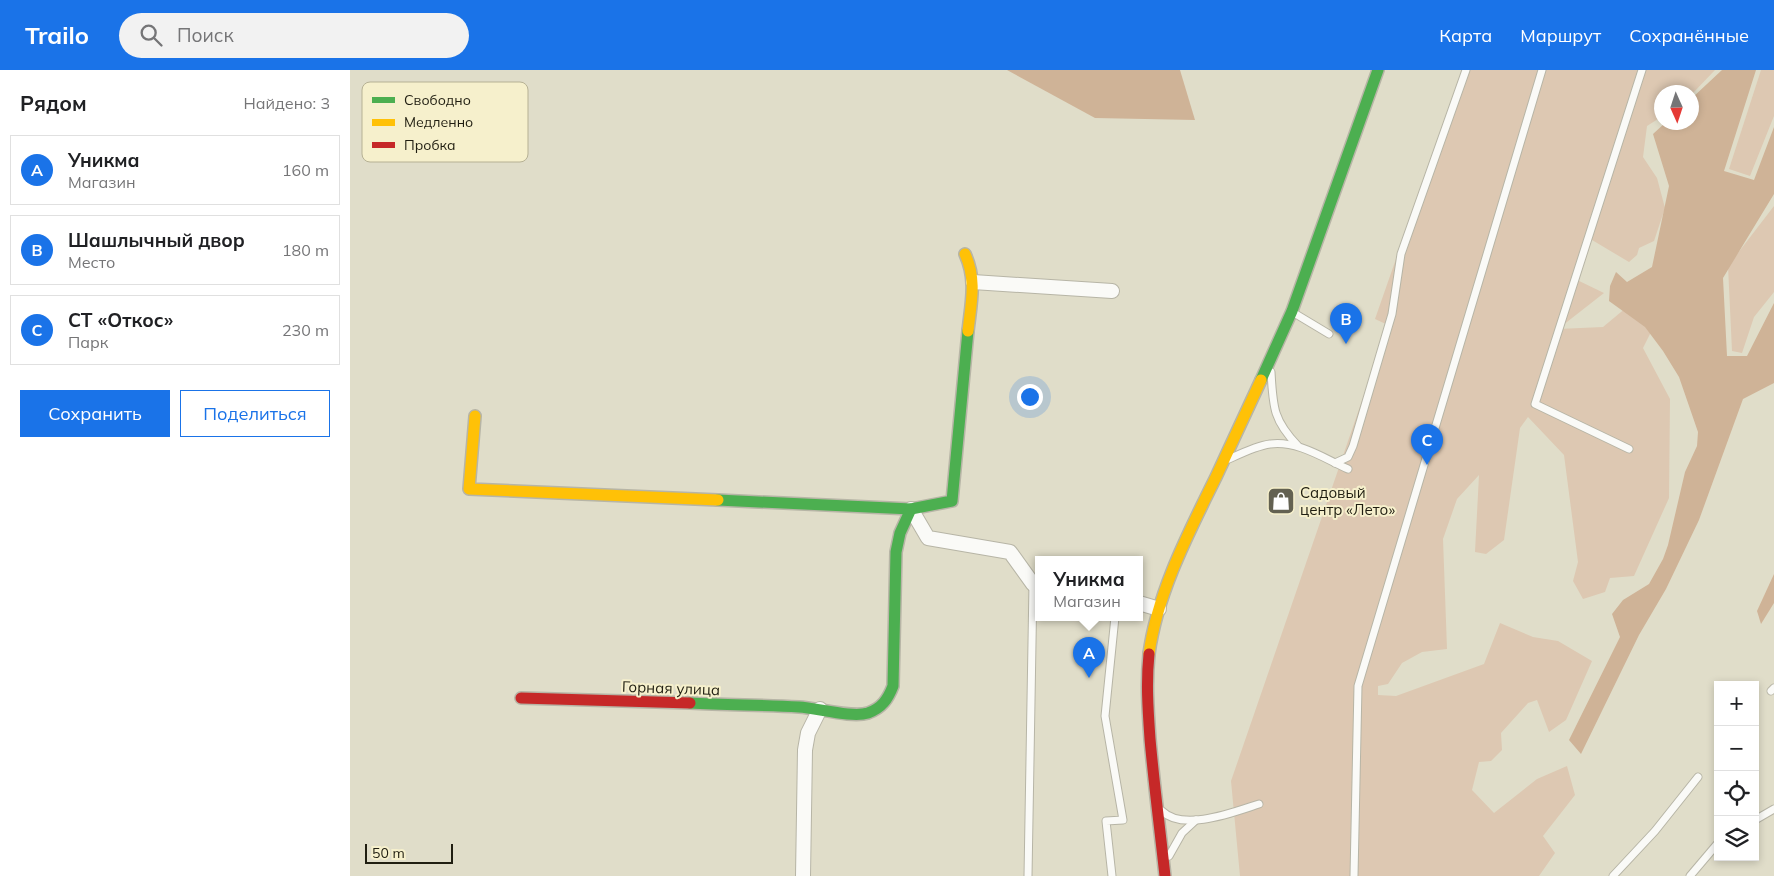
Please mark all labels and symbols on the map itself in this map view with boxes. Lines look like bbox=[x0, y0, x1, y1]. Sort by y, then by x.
legend bbox=[362, 82, 528, 162]
north arrow bbox=[1654, 85, 1699, 130]
text: Свободно bbox=[404, 91, 471, 109]
text: Медленно bbox=[404, 113, 473, 131]
text: Пробка bbox=[404, 136, 456, 154]
pin: B bbox=[1330, 303, 1362, 344]
your location bbox=[1017, 384, 1043, 410]
pin: C bbox=[1411, 424, 1443, 465]
place label: Садовый центр «Лето» bbox=[1300, 483, 1395, 519]
shop icon: Садовый центр «Лето» bbox=[1266, 486, 1296, 516]
pin: A bbox=[1073, 637, 1105, 678]
street label: Горная улица bbox=[622, 677, 720, 699]
scale bar bbox=[365, 841, 452, 864]

